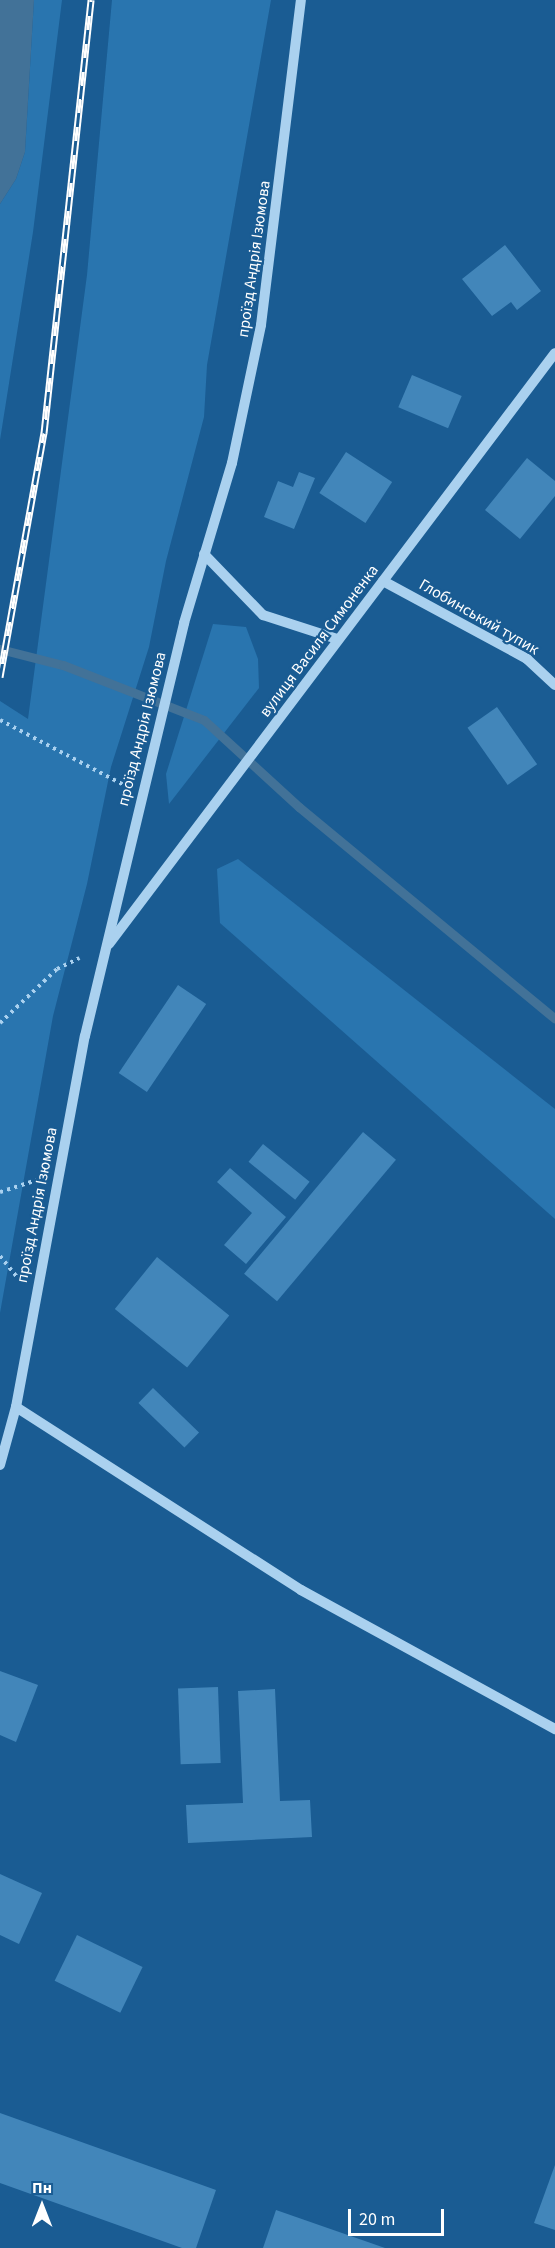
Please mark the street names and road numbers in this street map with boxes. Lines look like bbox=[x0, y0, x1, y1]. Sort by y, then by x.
street label: проїзд Андрія Ізюмова bbox=[233, 179, 275, 339]
street label: вулиця Василя Симоненка bbox=[255, 561, 383, 721]
street label: Глобинський тупик bbox=[416, 575, 542, 659]
street label: проїзд Андрія Ізюмова bbox=[114, 650, 170, 808]
street label: проїзд Андрія Ізюмова bbox=[12, 1125, 62, 1285]

